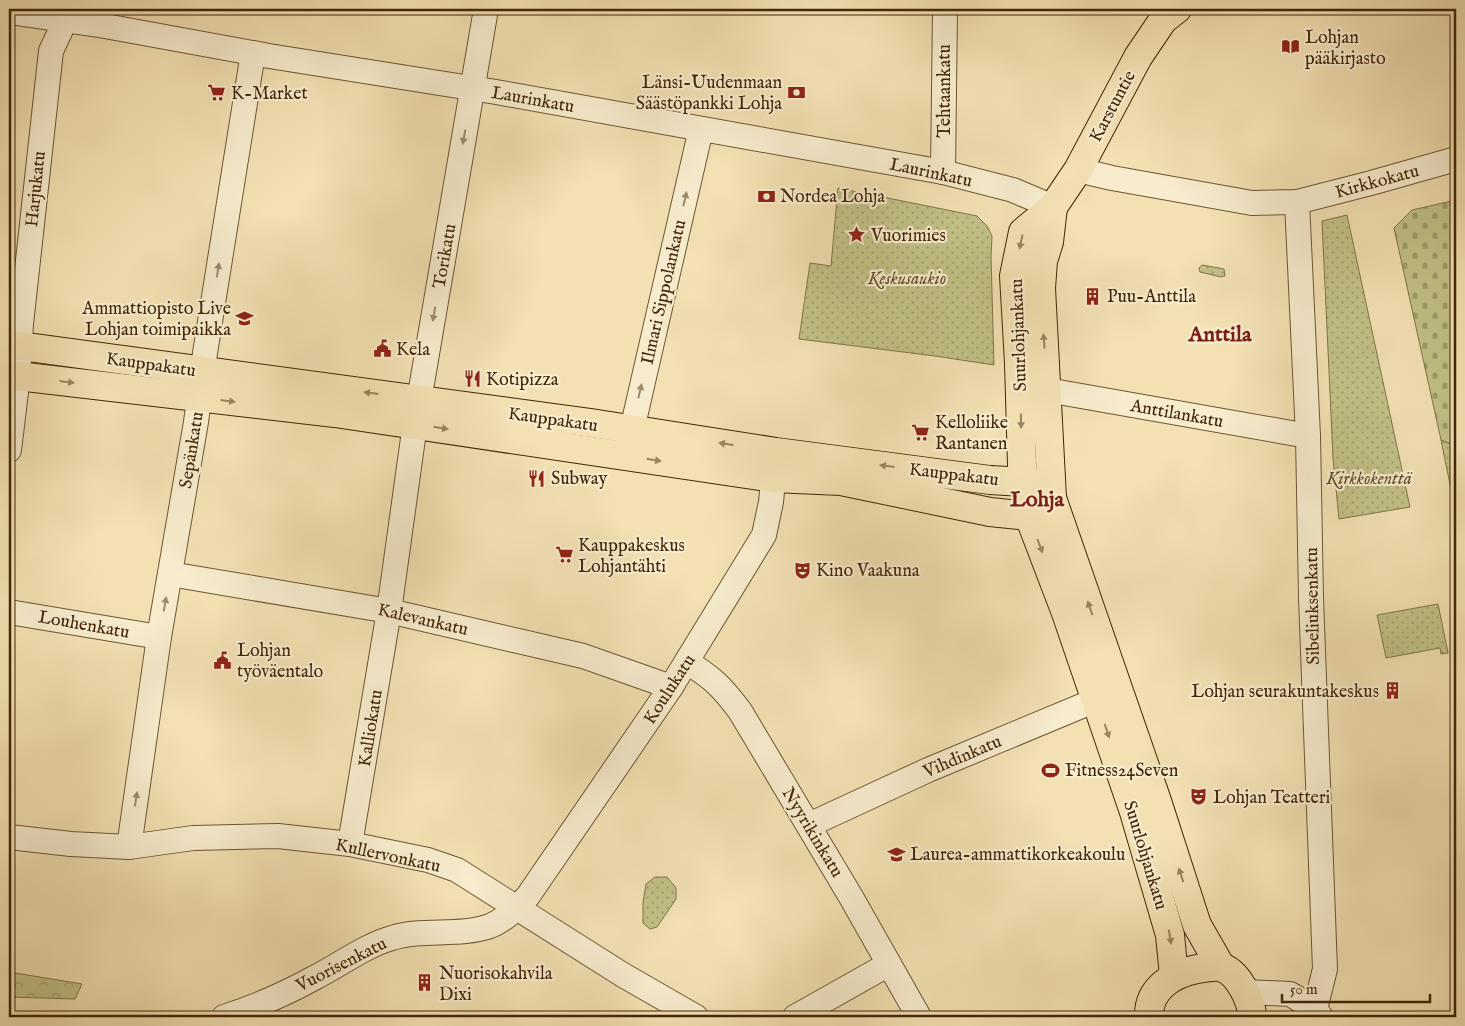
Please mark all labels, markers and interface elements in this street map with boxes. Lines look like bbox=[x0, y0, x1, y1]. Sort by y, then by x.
place label: Lohjan pääkirjasto bbox=[1305, 27, 1386, 71]
library icon: Lohjan pääkirjasto bbox=[1281, 37, 1301, 57]
street label: Tehtaankatu bbox=[934, 44, 957, 138]
street label: Karstuntie bbox=[1085, 67, 1142, 147]
place label: Länsi-Uudenmaan Säästöpankki Lohja bbox=[636, 72, 782, 116]
street label: Laurinkatu bbox=[489, 82, 576, 119]
bank icon: Länsi-Uudenmaan Säästöpankki Lohja bbox=[786, 82, 806, 102]
supermarket icon: K-Market bbox=[207, 83, 227, 103]
place label: K-Market bbox=[231, 83, 308, 106]
one-way arrow bbox=[460, 129, 468, 145]
street label: Harjukatu bbox=[21, 150, 52, 228]
street label: Laurinkatu bbox=[887, 154, 974, 193]
street label: Kirkkokatu bbox=[1333, 160, 1422, 205]
bank icon: Nordea Lohja bbox=[756, 186, 776, 206]
place label: Nordea Lohja bbox=[780, 186, 885, 209]
one-way arrow bbox=[681, 191, 689, 206]
street label: Ilmari Sippolankatu bbox=[637, 218, 692, 367]
street label: Torikatu bbox=[428, 222, 462, 291]
place icon: Vuorimies bbox=[847, 225, 867, 245]
place label: Vuorimies bbox=[870, 225, 946, 248]
one-way arrow bbox=[1017, 234, 1025, 250]
one-way arrow bbox=[215, 262, 223, 278]
park label: Keskusaukio bbox=[867, 268, 946, 291]
street label: Suurlohjankatu bbox=[1006, 278, 1033, 392]
building icon: Puu-Anttila bbox=[1083, 286, 1103, 306]
place label: Puu-Anttila bbox=[1107, 286, 1196, 309]
place label: Ammattiopisto Live Lohjan toimipaikka bbox=[81, 298, 231, 342]
one-way arrow bbox=[429, 306, 437, 322]
school or university icon: Ammattiopisto Live Lohjan toimipaikka bbox=[235, 308, 255, 328]
district label: Anttila bbox=[1187, 321, 1252, 349]
one-way arrow bbox=[1040, 333, 1048, 349]
public building icon: Kela bbox=[372, 339, 392, 359]
place label: Kela bbox=[396, 339, 430, 362]
street label: Kauppakatu bbox=[104, 348, 197, 383]
restaurant icon: Kotipizza bbox=[462, 369, 482, 389]
place label: Kotipizza bbox=[486, 369, 559, 392]
one-way arrow bbox=[59, 378, 75, 386]
one-way arrow bbox=[636, 383, 644, 399]
one-way arrow bbox=[363, 389, 379, 397]
street label: Anttilankatu bbox=[1127, 395, 1225, 434]
one-way arrow bbox=[220, 397, 236, 405]
street label: Kauppakatu bbox=[506, 403, 599, 438]
street label: Sepänkatu bbox=[175, 410, 210, 490]
place label: Kelloliike Rantanen bbox=[935, 412, 1008, 456]
one-way arrow bbox=[1017, 413, 1025, 429]
supermarket icon: Kelloliike Rantanen bbox=[911, 422, 931, 442]
one-way arrow bbox=[434, 425, 450, 433]
one-way arrow bbox=[717, 440, 733, 448]
one-way arrow bbox=[646, 456, 662, 464]
street label: Kauppakatu bbox=[908, 459, 1000, 492]
one-way arrow bbox=[878, 462, 894, 470]
restaurant icon: Subway bbox=[527, 468, 547, 488]
place label: Subway bbox=[551, 468, 607, 491]
park label: Kirkkokenttä bbox=[1325, 468, 1413, 491]
district label: Lohja bbox=[1010, 486, 1064, 514]
place label: Kauppakeskus Lohjantähti bbox=[578, 535, 685, 579]
one-way arrow bbox=[1037, 538, 1044, 553]
supermarket icon: Kauppakeskus Lohjantähti bbox=[554, 545, 574, 565]
street label: Sibeliuksenkatu bbox=[1301, 547, 1326, 665]
theatre icon: Kino Vaakuna bbox=[792, 560, 812, 580]
place label: Kino Vaakuna bbox=[816, 560, 920, 583]
one-way arrow bbox=[161, 595, 169, 611]
street label: Kalevankatu bbox=[375, 599, 470, 642]
one-way arrow bbox=[1086, 600, 1093, 615]
street label: Louhenkatu bbox=[36, 606, 131, 645]
place label: Lohjan työväentalo bbox=[237, 640, 324, 684]
public building icon: Lohjan työväentalo bbox=[213, 650, 233, 670]
street label: Koulukatu bbox=[639, 650, 701, 729]
place label: Lohjan seurakuntakeskus bbox=[1191, 681, 1379, 704]
building icon: Lohjan seurakuntakeskus bbox=[1383, 681, 1403, 701]
street label: Kalliokatu bbox=[354, 688, 389, 769]
one-way arrow bbox=[1104, 724, 1111, 739]
street label: Vihdinkatu bbox=[919, 731, 1005, 785]
sports icon: Fitness24Seven bbox=[1041, 760, 1061, 780]
place label: Fitness24Seven bbox=[1065, 760, 1179, 783]
street label: Nyyrikinkatu bbox=[776, 783, 848, 882]
theatre icon: Lohjan Teatteri bbox=[1189, 787, 1209, 807]
place label: Lohjan Teatteri bbox=[1213, 787, 1330, 810]
one-way arrow bbox=[132, 791, 140, 807]
street label: Suurlohjankatu bbox=[1117, 798, 1172, 913]
street label: Kullervonkatu bbox=[333, 834, 442, 879]
school or university icon: Laurea-ammattikorkeakoulu bbox=[886, 844, 906, 864]
place label: Laurea-ammattikorkeakoulu bbox=[910, 844, 1125, 867]
one-way arrow bbox=[1177, 867, 1184, 882]
one-way arrow bbox=[1166, 929, 1174, 945]
street label: Vuorisenkatu bbox=[292, 933, 391, 998]
place label: Nuorisokahvila Dixi bbox=[439, 963, 553, 1007]
scale bar bbox=[1282, 971, 1430, 1003]
building icon: Nuorisokahvila Dixi bbox=[415, 973, 435, 993]
text: 50 m bbox=[1290, 980, 1318, 999]

